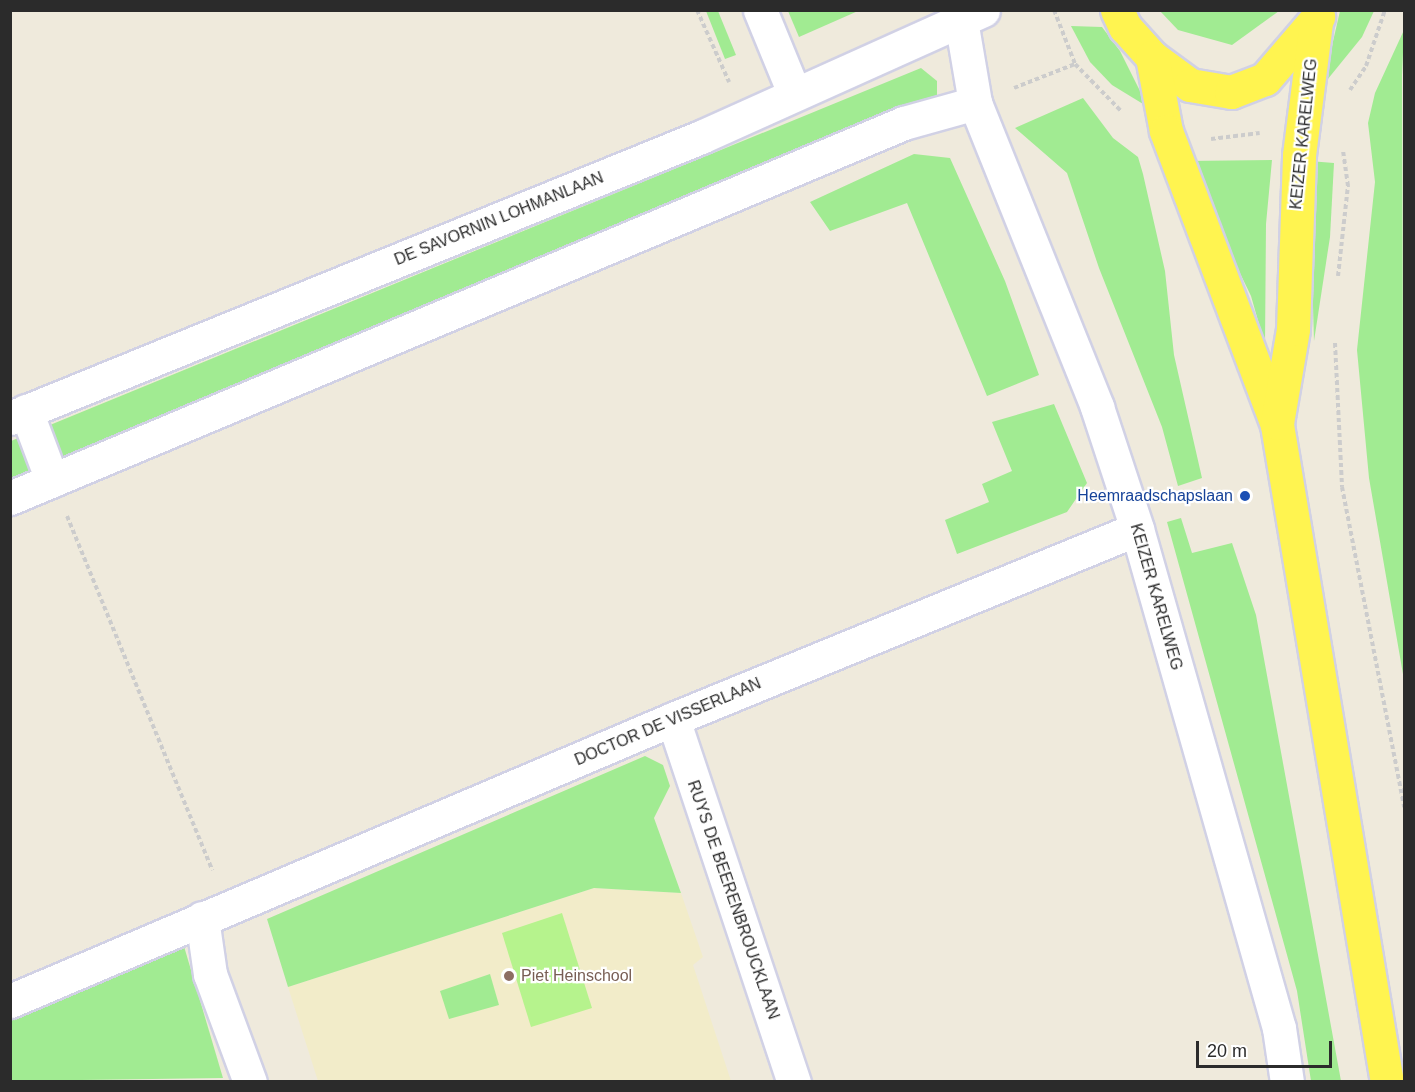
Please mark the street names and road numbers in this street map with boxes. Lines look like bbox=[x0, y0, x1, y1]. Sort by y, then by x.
street label: KEIZER KARELWEG bbox=[1287, 58, 1321, 210]
street label: DE SAVORNIN LOHMANLAAN bbox=[392, 168, 606, 270]
street label: KEIZER KARELWEG bbox=[1126, 521, 1186, 673]
street label: DOCTOR DE VISSERLAAN bbox=[572, 674, 764, 770]
street label: RUYS DE BEERENBROUCKLAAN bbox=[683, 778, 783, 1022]

